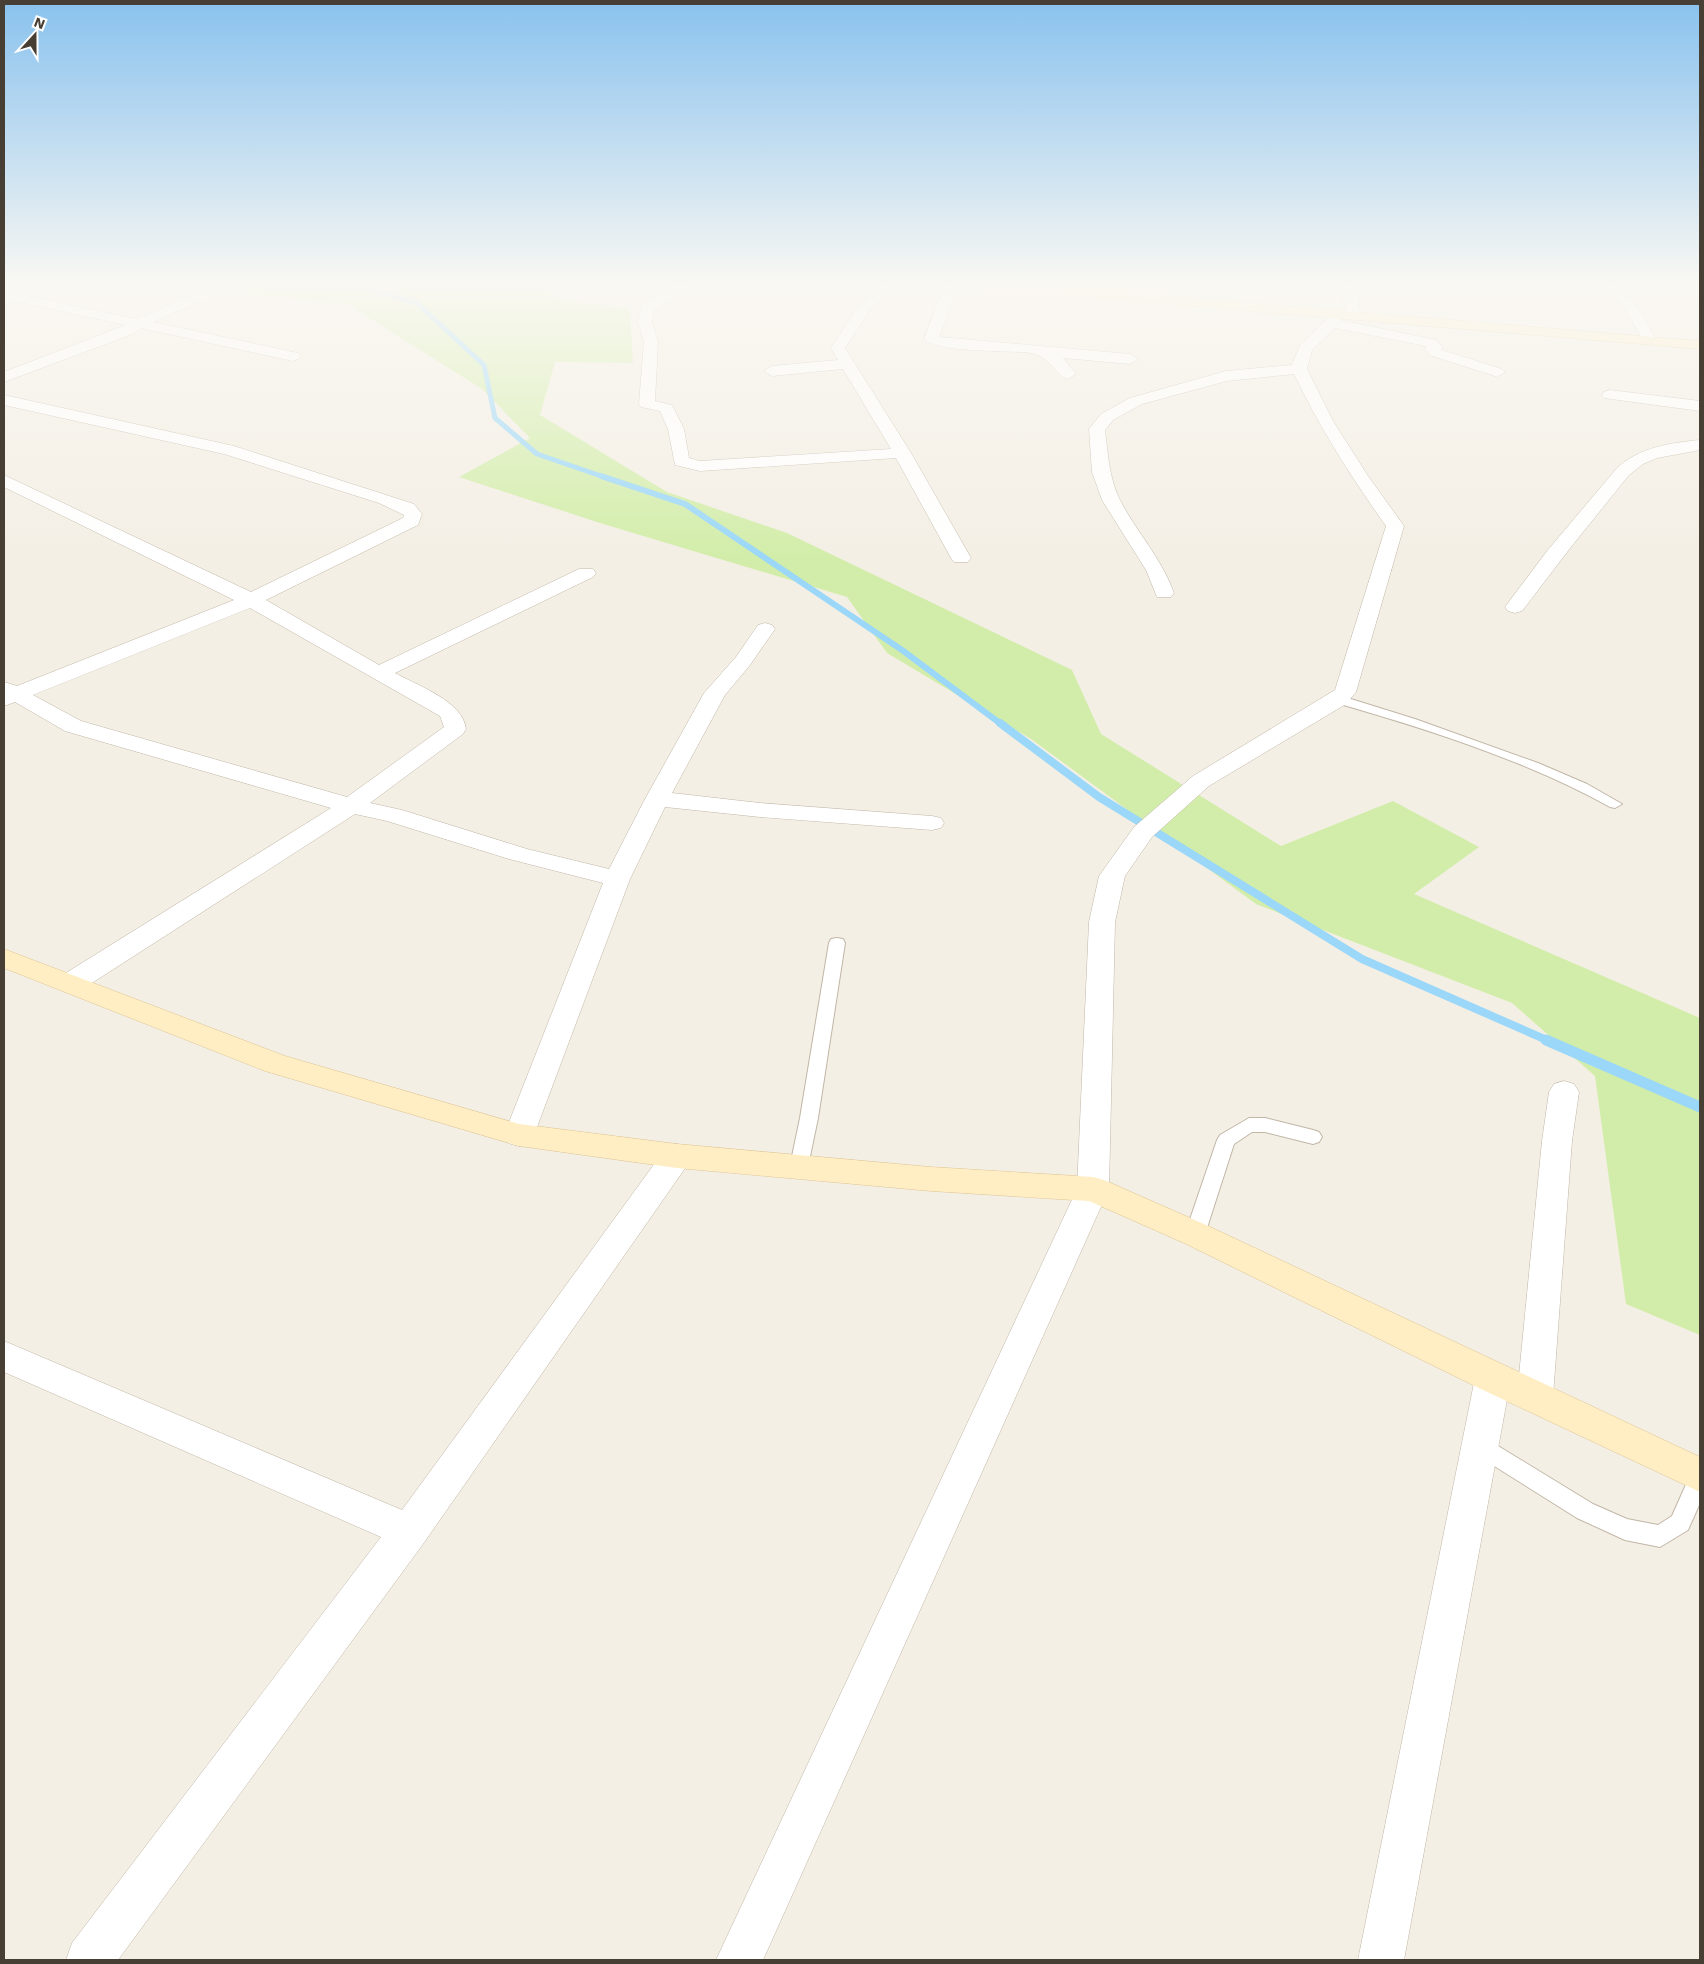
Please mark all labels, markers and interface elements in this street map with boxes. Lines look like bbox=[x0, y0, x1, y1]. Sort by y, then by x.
north arrow bbox=[10, 10, 60, 60]
text: N bbox=[32, 14, 47, 32]

